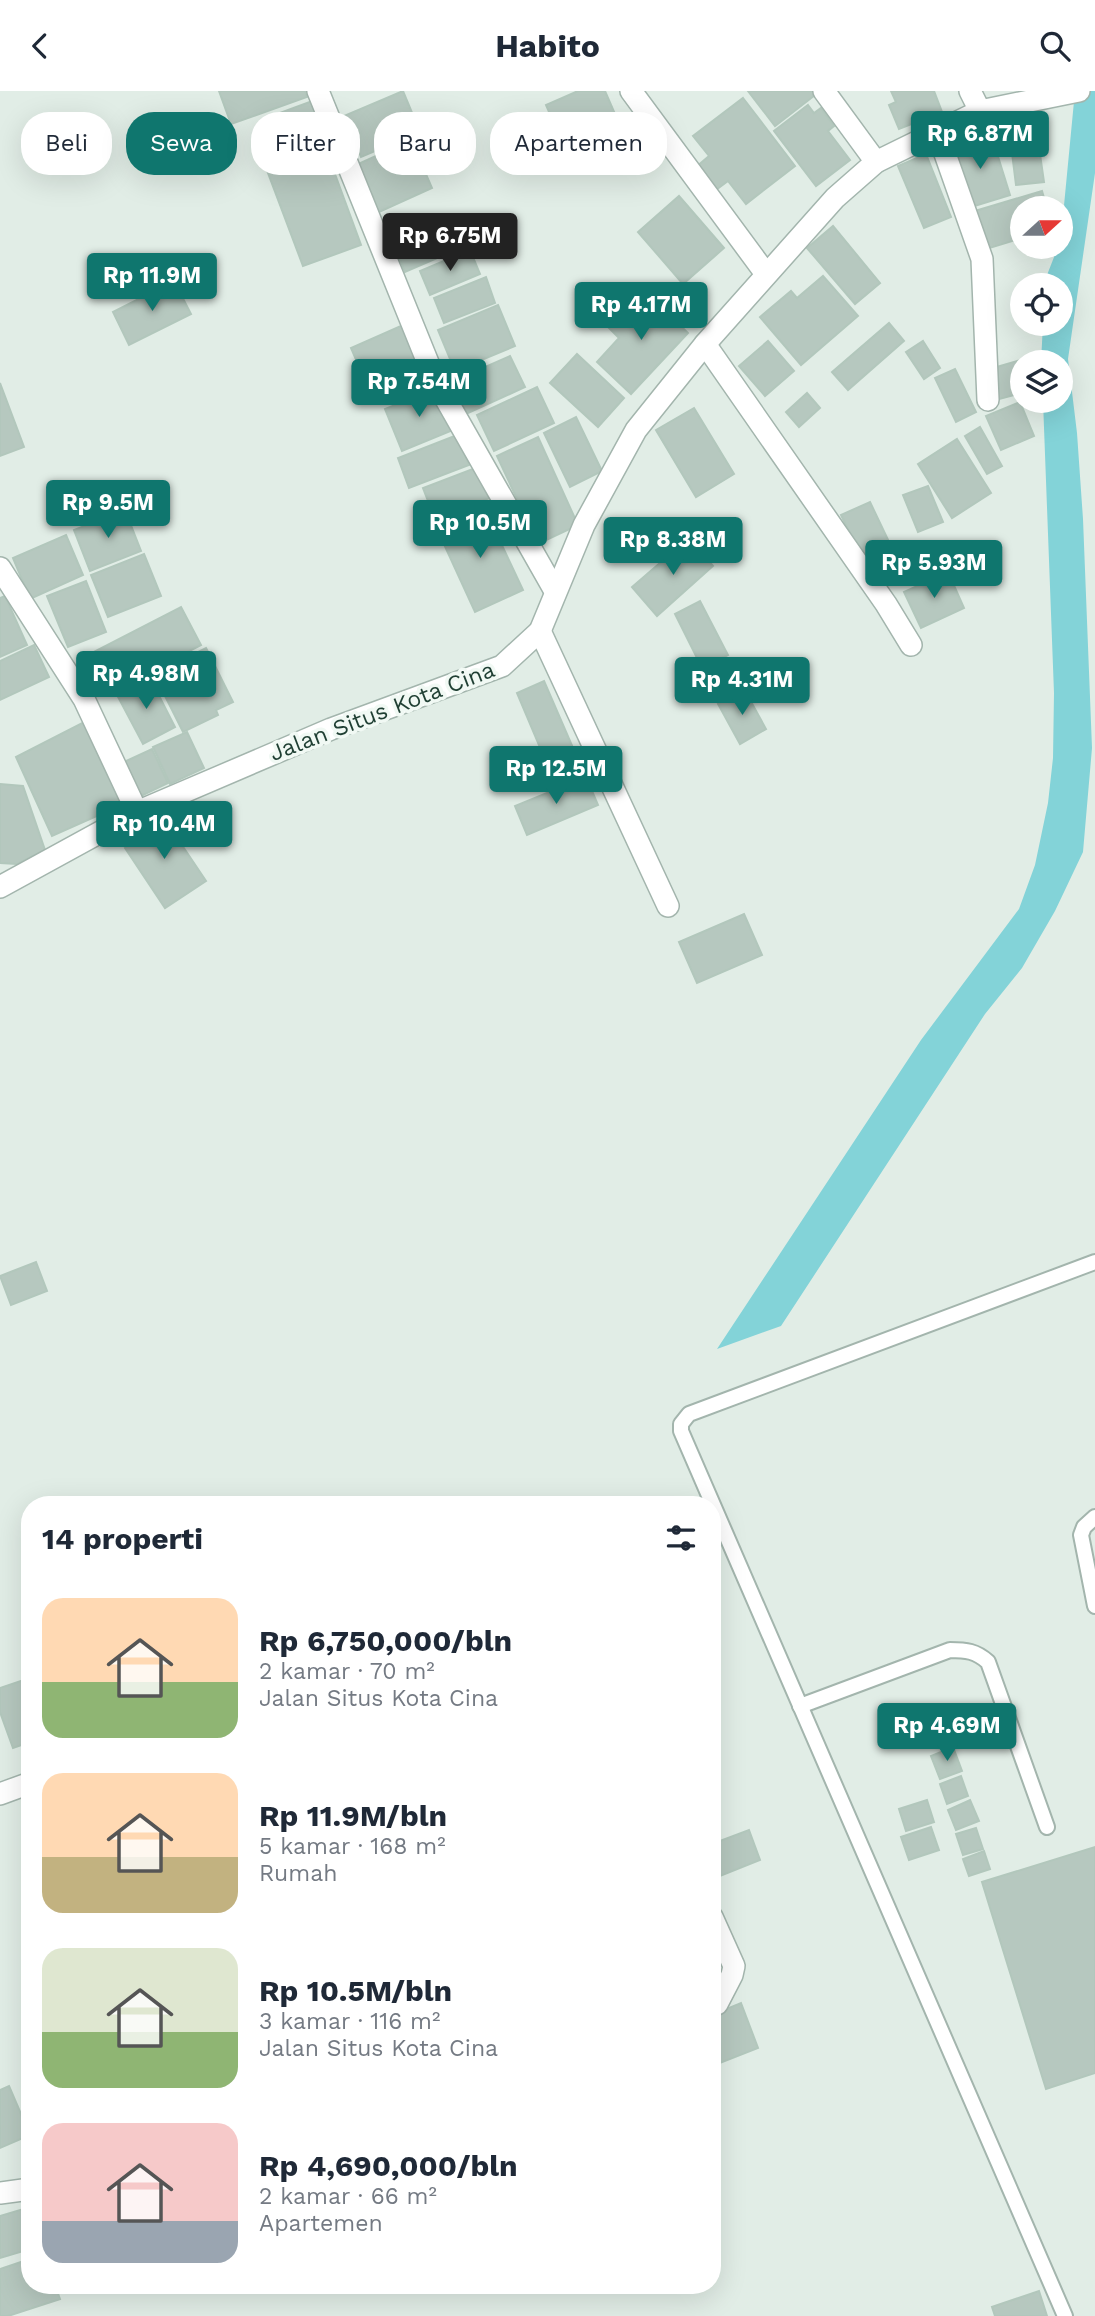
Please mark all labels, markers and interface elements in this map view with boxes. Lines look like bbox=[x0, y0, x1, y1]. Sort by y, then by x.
icon: back bbox=[21, 27, 59, 65]
text: Habito bbox=[495, 27, 600, 65]
icon: search bbox=[1036, 27, 1074, 65]
pin: Rp 6.87M bbox=[908, 111, 1052, 171]
chip: Beli bbox=[21, 112, 112, 175]
chip: Sewa bbox=[126, 112, 237, 175]
chip: Filter bbox=[251, 112, 360, 175]
chip: Baru bbox=[374, 112, 476, 175]
chip: Apartemen bbox=[490, 112, 667, 175]
text: Rp 6.87M bbox=[927, 120, 1033, 147]
north arrow bbox=[1010, 196, 1073, 259]
map controls bbox=[1010, 196, 1073, 413]
pin: Rp 6.75M bbox=[378, 213, 522, 273]
text: Rp 6.75M bbox=[398, 222, 502, 249]
pin: Rp 11.9M bbox=[80, 253, 224, 313]
text: Rp 11.9M bbox=[103, 262, 201, 289]
button: locate bbox=[1010, 273, 1073, 336]
pin: Rp 4.17M bbox=[569, 282, 713, 342]
text: Rp 4.17M bbox=[591, 291, 691, 318]
button: layers bbox=[1010, 350, 1073, 413]
pin: Rp 7.54M bbox=[347, 359, 491, 419]
text: Rp 7.54M bbox=[367, 368, 471, 395]
pin: Rp 9.5M bbox=[43, 481, 173, 540]
text: Rp 9.5M bbox=[62, 489, 154, 516]
pin: Rp 10.5M bbox=[408, 501, 552, 560]
text: Rp 10.5M bbox=[429, 509, 531, 536]
pin: Rp 8.38M bbox=[601, 517, 745, 577]
text: Rp 8.38M bbox=[620, 526, 726, 553]
pin: Rp 5.93M bbox=[862, 540, 1006, 600]
text: Rp 5.93M bbox=[881, 549, 987, 576]
pin: Rp 4.98M bbox=[74, 651, 218, 711]
street label: Jalan Situs Kota Cina bbox=[266, 656, 499, 767]
pin: Rp 4.31M bbox=[670, 657, 814, 717]
text: Rp 4.98M bbox=[92, 660, 200, 687]
text: Rp 4.31M bbox=[691, 666, 793, 693]
pin: Rp 12.5M bbox=[484, 747, 628, 806]
text: Rp 12.5M bbox=[505, 755, 607, 782]
pin: Rp 10.4M bbox=[92, 801, 236, 861]
text: Rp 10.4M bbox=[112, 810, 216, 837]
icon: filters bbox=[662, 1519, 700, 1557]
text: 14 properti bbox=[42, 1521, 203, 1556]
text: Rp 6,750,000/bln bbox=[259, 1623, 512, 1658]
icon: home bbox=[98, 1626, 182, 1710]
text: 2 kamar · 70 m² bbox=[259, 1658, 435, 1685]
text: Jalan Situs Kota Cina bbox=[259, 1685, 498, 1712]
pin: Rp 4.69M bbox=[875, 1703, 1019, 1763]
text: Rp 4.69M bbox=[893, 1712, 1001, 1739]
text: Rp 11.9M/bln bbox=[259, 1798, 447, 1833]
icon: home bbox=[98, 1801, 182, 1885]
text: 5 kamar · 168 m² bbox=[259, 1833, 446, 1860]
text: Rumah bbox=[259, 1860, 337, 1887]
text: Rp 10.5M/bln bbox=[259, 1973, 452, 2008]
icon: home bbox=[98, 1976, 182, 2060]
text: 3 kamar · 116 m² bbox=[259, 2008, 440, 2035]
text: Jalan Situs Kota Cina bbox=[259, 2035, 498, 2062]
text: Rp 4,690,000/bln bbox=[259, 2148, 518, 2183]
icon: home bbox=[98, 2151, 182, 2235]
text: 2 kamar · 66 m² bbox=[259, 2183, 437, 2210]
text: Apartemen bbox=[259, 2210, 383, 2237]

